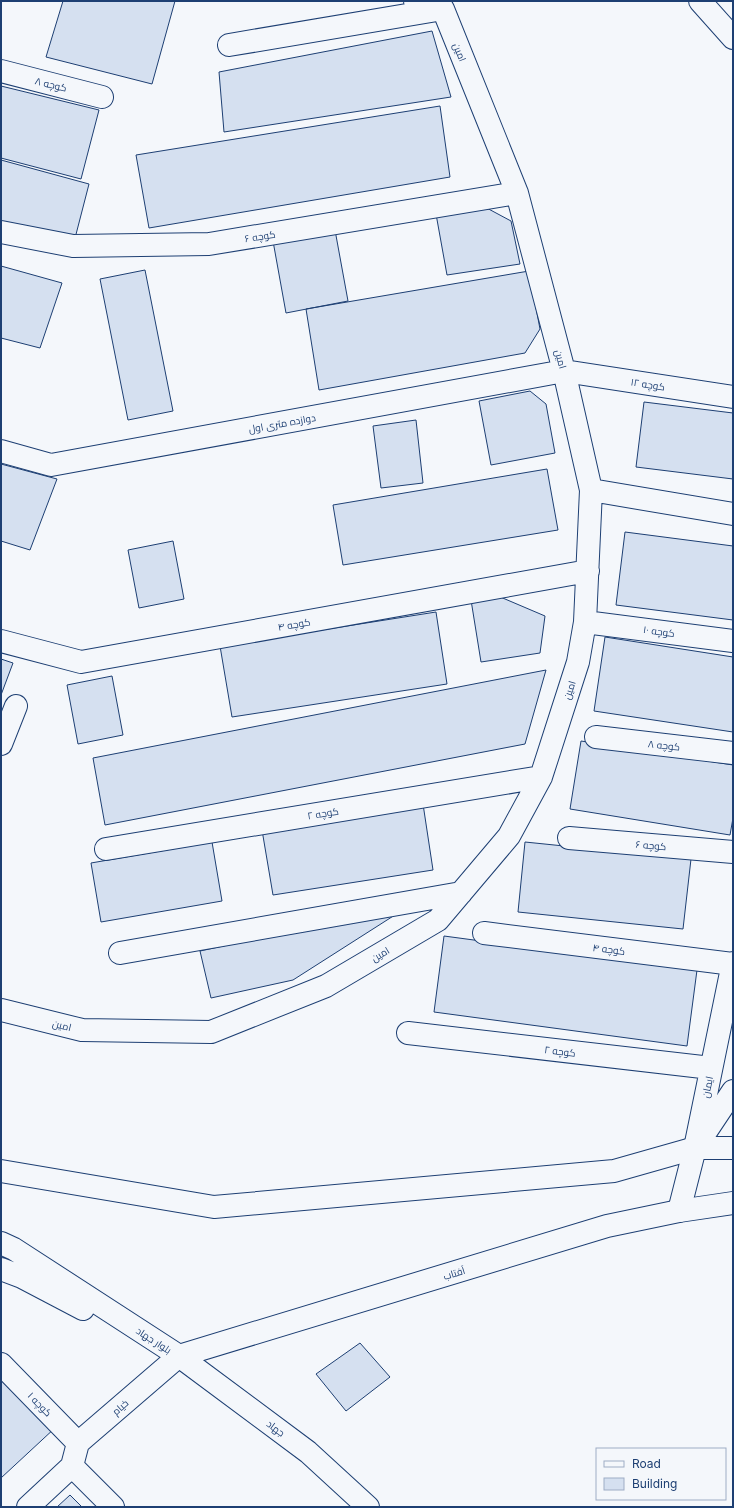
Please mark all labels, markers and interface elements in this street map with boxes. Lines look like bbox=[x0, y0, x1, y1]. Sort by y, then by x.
street label: امین bbox=[450, 41, 469, 63]
street label: کوچه ۸ bbox=[34, 74, 68, 95]
street label: کوچه ۶ bbox=[244, 228, 276, 245]
street label: امین bbox=[552, 348, 569, 370]
street label: کوچه ۱۲ bbox=[630, 375, 666, 394]
street label: دوازده متری اول bbox=[247, 411, 317, 436]
street label: کوچه ۴ bbox=[277, 615, 311, 634]
street label: کوچه ۱۰ bbox=[642, 623, 676, 640]
street label: امین bbox=[560, 679, 579, 701]
street label: کوچه ۸ bbox=[647, 737, 681, 754]
street label: کوچه ۲ bbox=[307, 805, 340, 822]
street label: کوچه ۶ bbox=[635, 838, 667, 853]
street label: کوچه ۴ bbox=[592, 941, 626, 958]
street label: امین bbox=[369, 944, 392, 965]
street label: امین bbox=[51, 1017, 73, 1034]
street label: کوچه ۲ bbox=[544, 1043, 576, 1060]
street label: ایمان bbox=[699, 1075, 716, 1099]
street label: آفتاب bbox=[441, 1264, 467, 1282]
street label: بلوار جهاد bbox=[134, 1324, 174, 1357]
street label: کوچه ۱ bbox=[25, 1389, 54, 1419]
street label: خیام bbox=[109, 1397, 132, 1419]
street label: جهاد bbox=[264, 1417, 288, 1440]
legend bbox=[596, 1448, 726, 1500]
text: Road bbox=[632, 1456, 661, 1471]
text: Building bbox=[632, 1476, 677, 1491]

